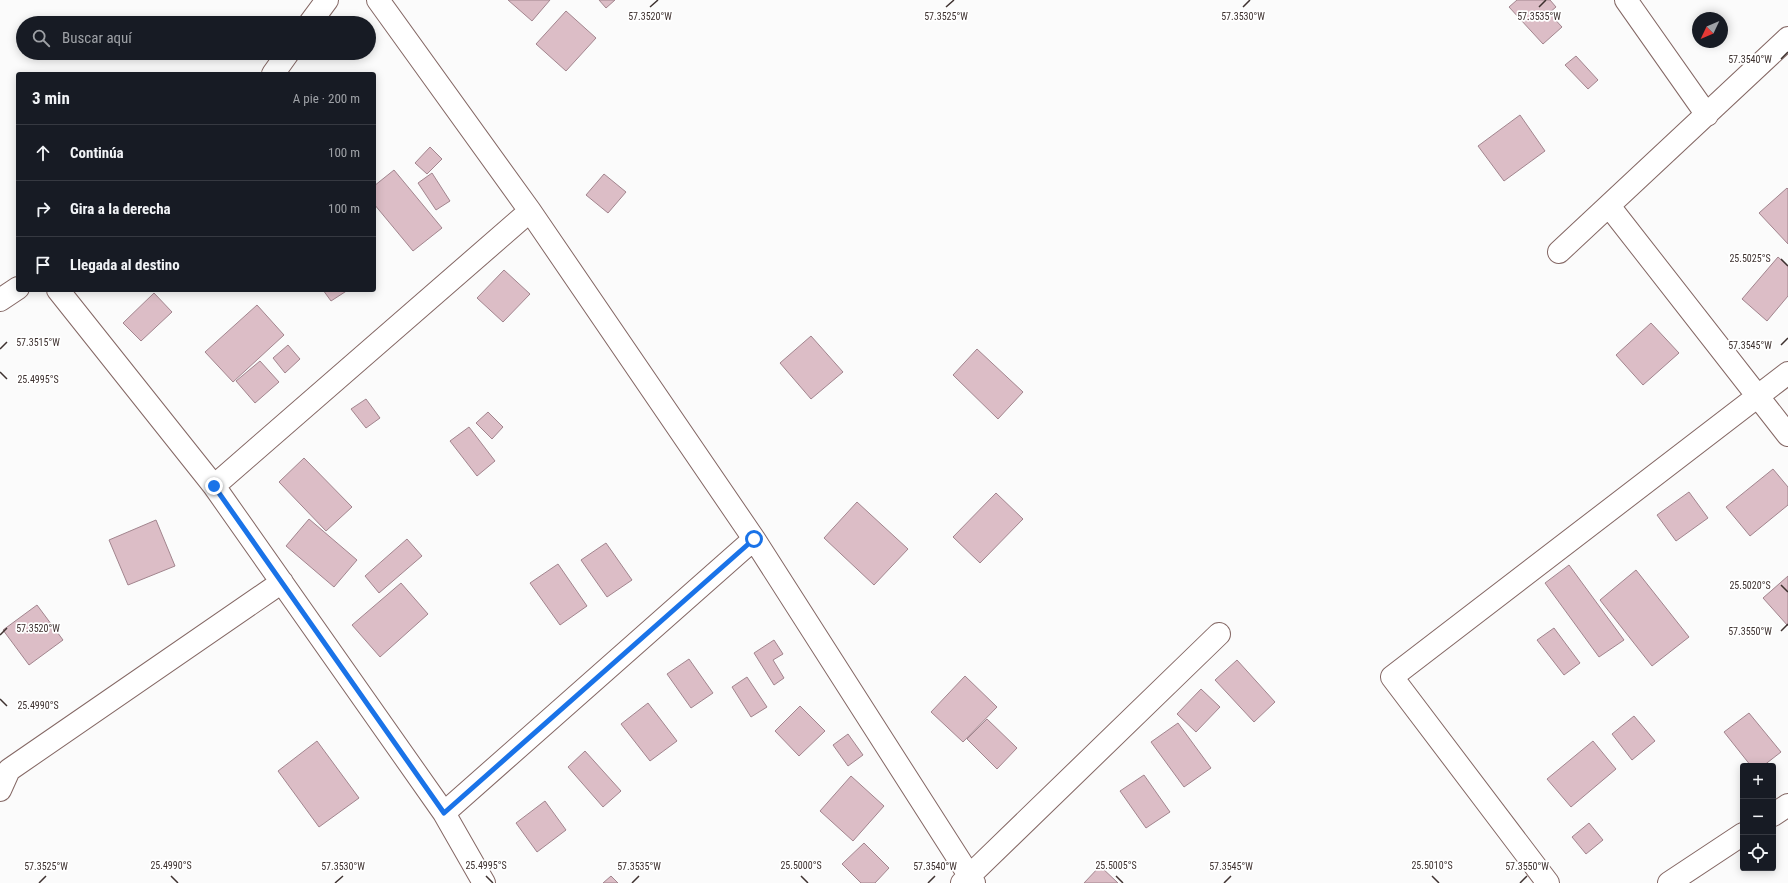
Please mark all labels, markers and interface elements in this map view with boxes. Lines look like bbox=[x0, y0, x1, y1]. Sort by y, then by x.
text: 57.3520°W bbox=[628, 11, 672, 22]
text: 57.3525°W bbox=[924, 11, 968, 22]
text: 57.3530°W bbox=[1221, 11, 1265, 22]
text: 57.3535°W bbox=[1517, 11, 1561, 22]
north arrow bbox=[1692, 12, 1728, 48]
search box bbox=[16, 16, 376, 60]
icon: search bbox=[30, 27, 52, 49]
text: Buscar aquí bbox=[62, 29, 132, 47]
text: 57.3540°W bbox=[1728, 54, 1772, 65]
text: 3 min bbox=[32, 88, 70, 108]
text: A pie · 200 m bbox=[293, 91, 360, 106]
icon: ahead bbox=[32, 142, 54, 164]
text: Continúa bbox=[70, 144, 124, 162]
text: 100 m bbox=[328, 145, 360, 160]
icon: right bbox=[32, 198, 54, 220]
text: Gira a la derecha bbox=[70, 200, 171, 218]
text: 100 m bbox=[328, 201, 360, 216]
text: 25.5025°S bbox=[1729, 253, 1771, 264]
icon: arrive bbox=[32, 254, 54, 276]
text: Llegada al destino bbox=[70, 256, 180, 274]
text: 57.3515°W bbox=[16, 337, 60, 348]
text: 57.3545°W bbox=[1728, 340, 1772, 351]
text: 25.4995°S bbox=[17, 374, 59, 385]
route end bbox=[205, 477, 223, 495]
route start bbox=[745, 530, 763, 548]
text: 25.5020°S bbox=[1729, 580, 1771, 591]
text: 57.3520°W bbox=[16, 623, 60, 634]
text: 57.3550°W bbox=[1728, 626, 1772, 637]
text: 25.4990°S bbox=[17, 700, 59, 711]
map controls bbox=[1740, 763, 1776, 871]
button: + bbox=[1740, 763, 1776, 799]
button: − bbox=[1740, 799, 1776, 835]
button: locate bbox=[1740, 835, 1776, 871]
text: 25.4990°S bbox=[150, 860, 192, 871]
text: 25.4995°S bbox=[465, 860, 507, 871]
text: 25.5000°S bbox=[780, 860, 822, 871]
text: 25.5005°S bbox=[1095, 860, 1137, 871]
text: 25.5010°S bbox=[1411, 860, 1453, 871]
text: 57.3525°W bbox=[24, 861, 68, 872]
text: 57.3530°W bbox=[321, 861, 365, 872]
text: 57.3535°W bbox=[617, 861, 661, 872]
text: 57.3540°W bbox=[913, 861, 957, 872]
text: 57.3545°W bbox=[1209, 861, 1253, 872]
text: 57.3550°W bbox=[1505, 861, 1549, 872]

